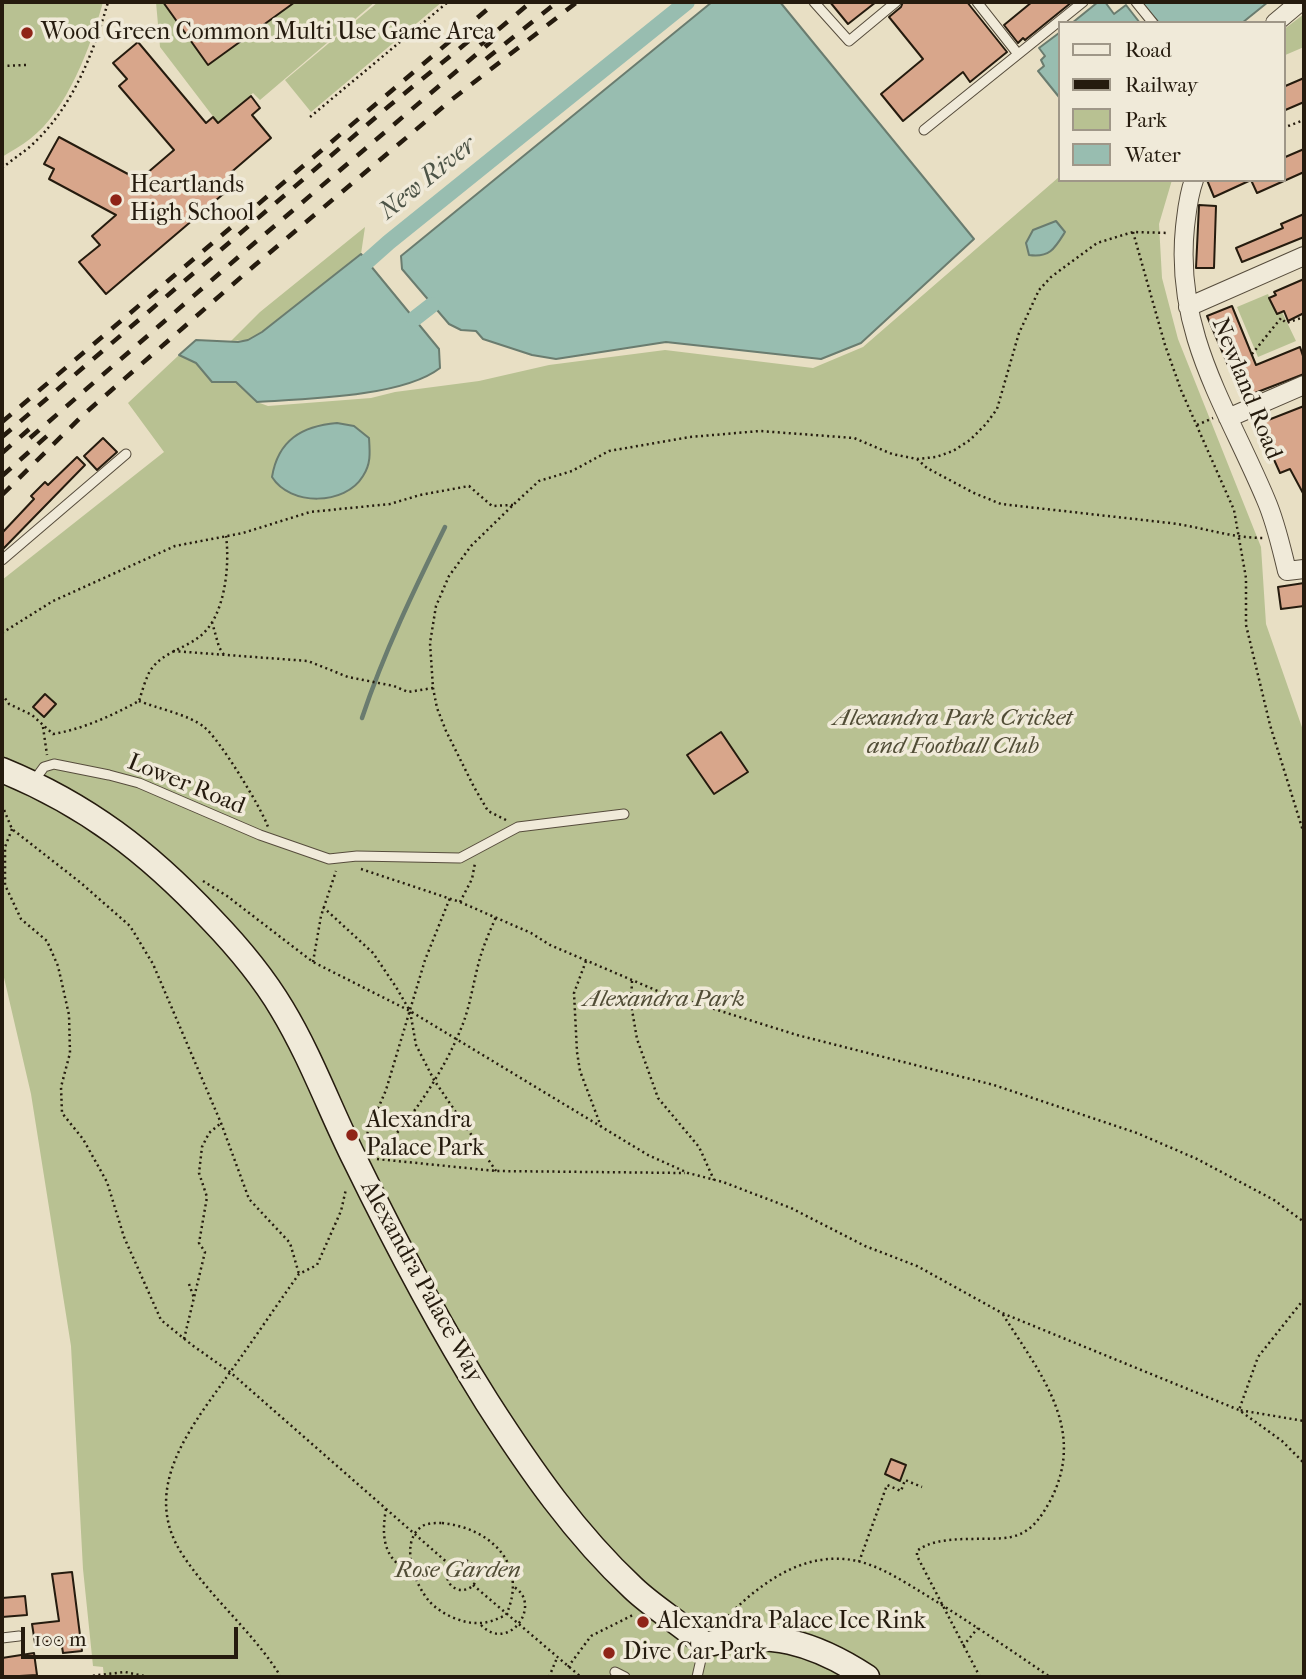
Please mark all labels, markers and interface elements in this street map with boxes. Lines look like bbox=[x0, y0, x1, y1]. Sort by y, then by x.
place label: Wood Green Common Multi Use Game Area bbox=[41, 19, 495, 47]
legend bbox=[1058, 21, 1285, 182]
marker: Wood Green Common Multi Use Game Area bbox=[19, 25, 35, 41]
text: Road bbox=[1125, 38, 1172, 62]
text: Railway bbox=[1125, 73, 1198, 97]
text: Park bbox=[1125, 108, 1167, 132]
water label: New River bbox=[373, 131, 483, 227]
text: Water bbox=[1125, 143, 1181, 167]
place label: Heartlands High School bbox=[130, 172, 254, 228]
marker: Heartlands High School bbox=[108, 192, 124, 208]
street label: Newland Road bbox=[1204, 314, 1288, 464]
park label: Alexandra Park Cricket and Football Club bbox=[833, 705, 1073, 761]
street label: Lower Road bbox=[123, 748, 249, 822]
park label: Alexandra Park bbox=[583, 986, 745, 1014]
place label: Alexandra Palace Park bbox=[366, 1107, 484, 1163]
marker: Alexandra Palace Park bbox=[344, 1127, 360, 1143]
street label: Alexandra Palace Way bbox=[353, 1176, 489, 1388]
park label: Rose Garden bbox=[395, 1557, 521, 1585]
place label: Alexandra Palace Ice Rink bbox=[657, 1608, 926, 1636]
scale bar bbox=[24, 1612, 242, 1656]
marker: Alexandra Palace Ice Rink bbox=[635, 1614, 651, 1630]
text: 100 m bbox=[34, 1627, 87, 1651]
place label: Dive Car Park bbox=[623, 1639, 767, 1667]
marker: Dive Car Park bbox=[601, 1645, 617, 1661]

